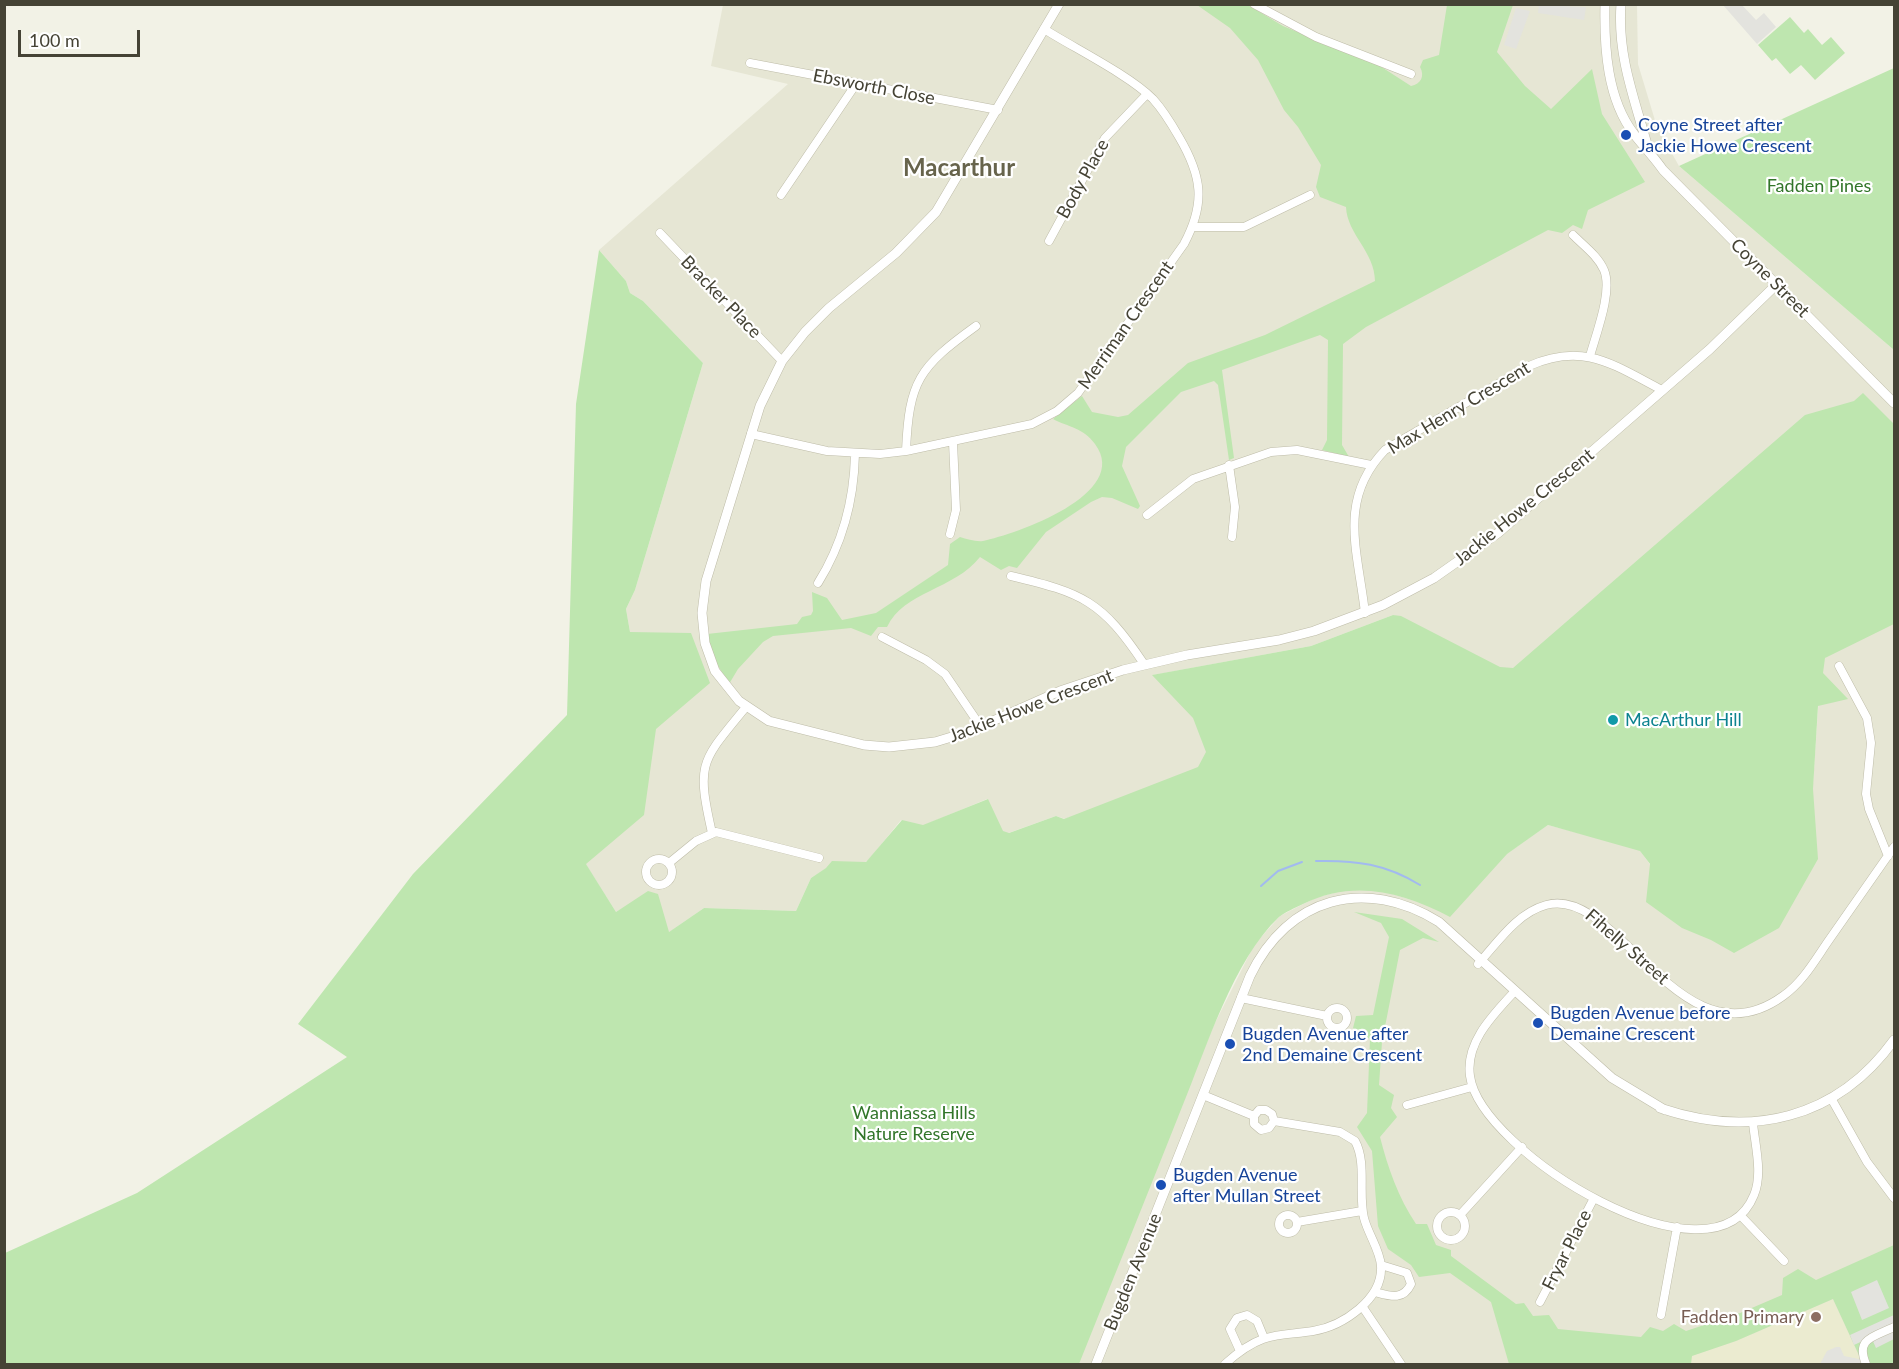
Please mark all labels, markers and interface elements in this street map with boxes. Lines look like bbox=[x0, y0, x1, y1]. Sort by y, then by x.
scale bar bbox=[21, 18, 142, 56]
text: 100 m bbox=[29, 29, 80, 51]
street label: Ebsworth Close bbox=[811, 65, 937, 109]
place label: Coyne Street after Jackie Howe Crescent bbox=[1638, 114, 1812, 156]
marker: Coyne Street after Jackie Howe Crescent bbox=[1619, 128, 1633, 142]
street label: Body Place bbox=[1052, 135, 1114, 223]
district label: Macarthur bbox=[903, 154, 1015, 182]
park label: Fadden Pines bbox=[1767, 175, 1871, 197]
street label: Coyne Street bbox=[1726, 234, 1814, 322]
street label: Bracker Place bbox=[676, 251, 766, 343]
street label: Merriman Crescent bbox=[1074, 257, 1178, 393]
street label: Max Henry Crescent bbox=[1384, 357, 1534, 459]
street label: Jackie Howe Crescent bbox=[1450, 444, 1598, 570]
street label: Jackie Howe Crescent bbox=[946, 665, 1116, 747]
place label: MacArthur Hill bbox=[1625, 709, 1742, 731]
marker: MacArthur Hill bbox=[1606, 713, 1620, 727]
street label: Fihelly Street bbox=[1581, 905, 1673, 989]
place label: Bugden Avenue before Demaine Crescent bbox=[1550, 1002, 1731, 1044]
marker: Bugden Avenue before Demaine Crescent bbox=[1531, 1016, 1545, 1030]
place label: Bugden Avenue after 2nd Demaine Crescent bbox=[1242, 1023, 1422, 1066]
marker: Bugden Avenue after 2nd Demaine Crescent bbox=[1223, 1037, 1237, 1051]
park label: Wanniassa Hills Nature Reserve bbox=[852, 1102, 976, 1144]
place label: Bugden Avenue after Mullan Street bbox=[1173, 1164, 1321, 1206]
marker: Bugden Avenue after Mullan Street bbox=[1154, 1178, 1168, 1192]
street label: Fryar Place bbox=[1538, 1206, 1596, 1294]
street label: Bugden Avenue bbox=[1100, 1210, 1166, 1334]
place label: Fadden Primary bbox=[1681, 1306, 1804, 1328]
marker: Fadden Primary bbox=[1809, 1310, 1823, 1324]

